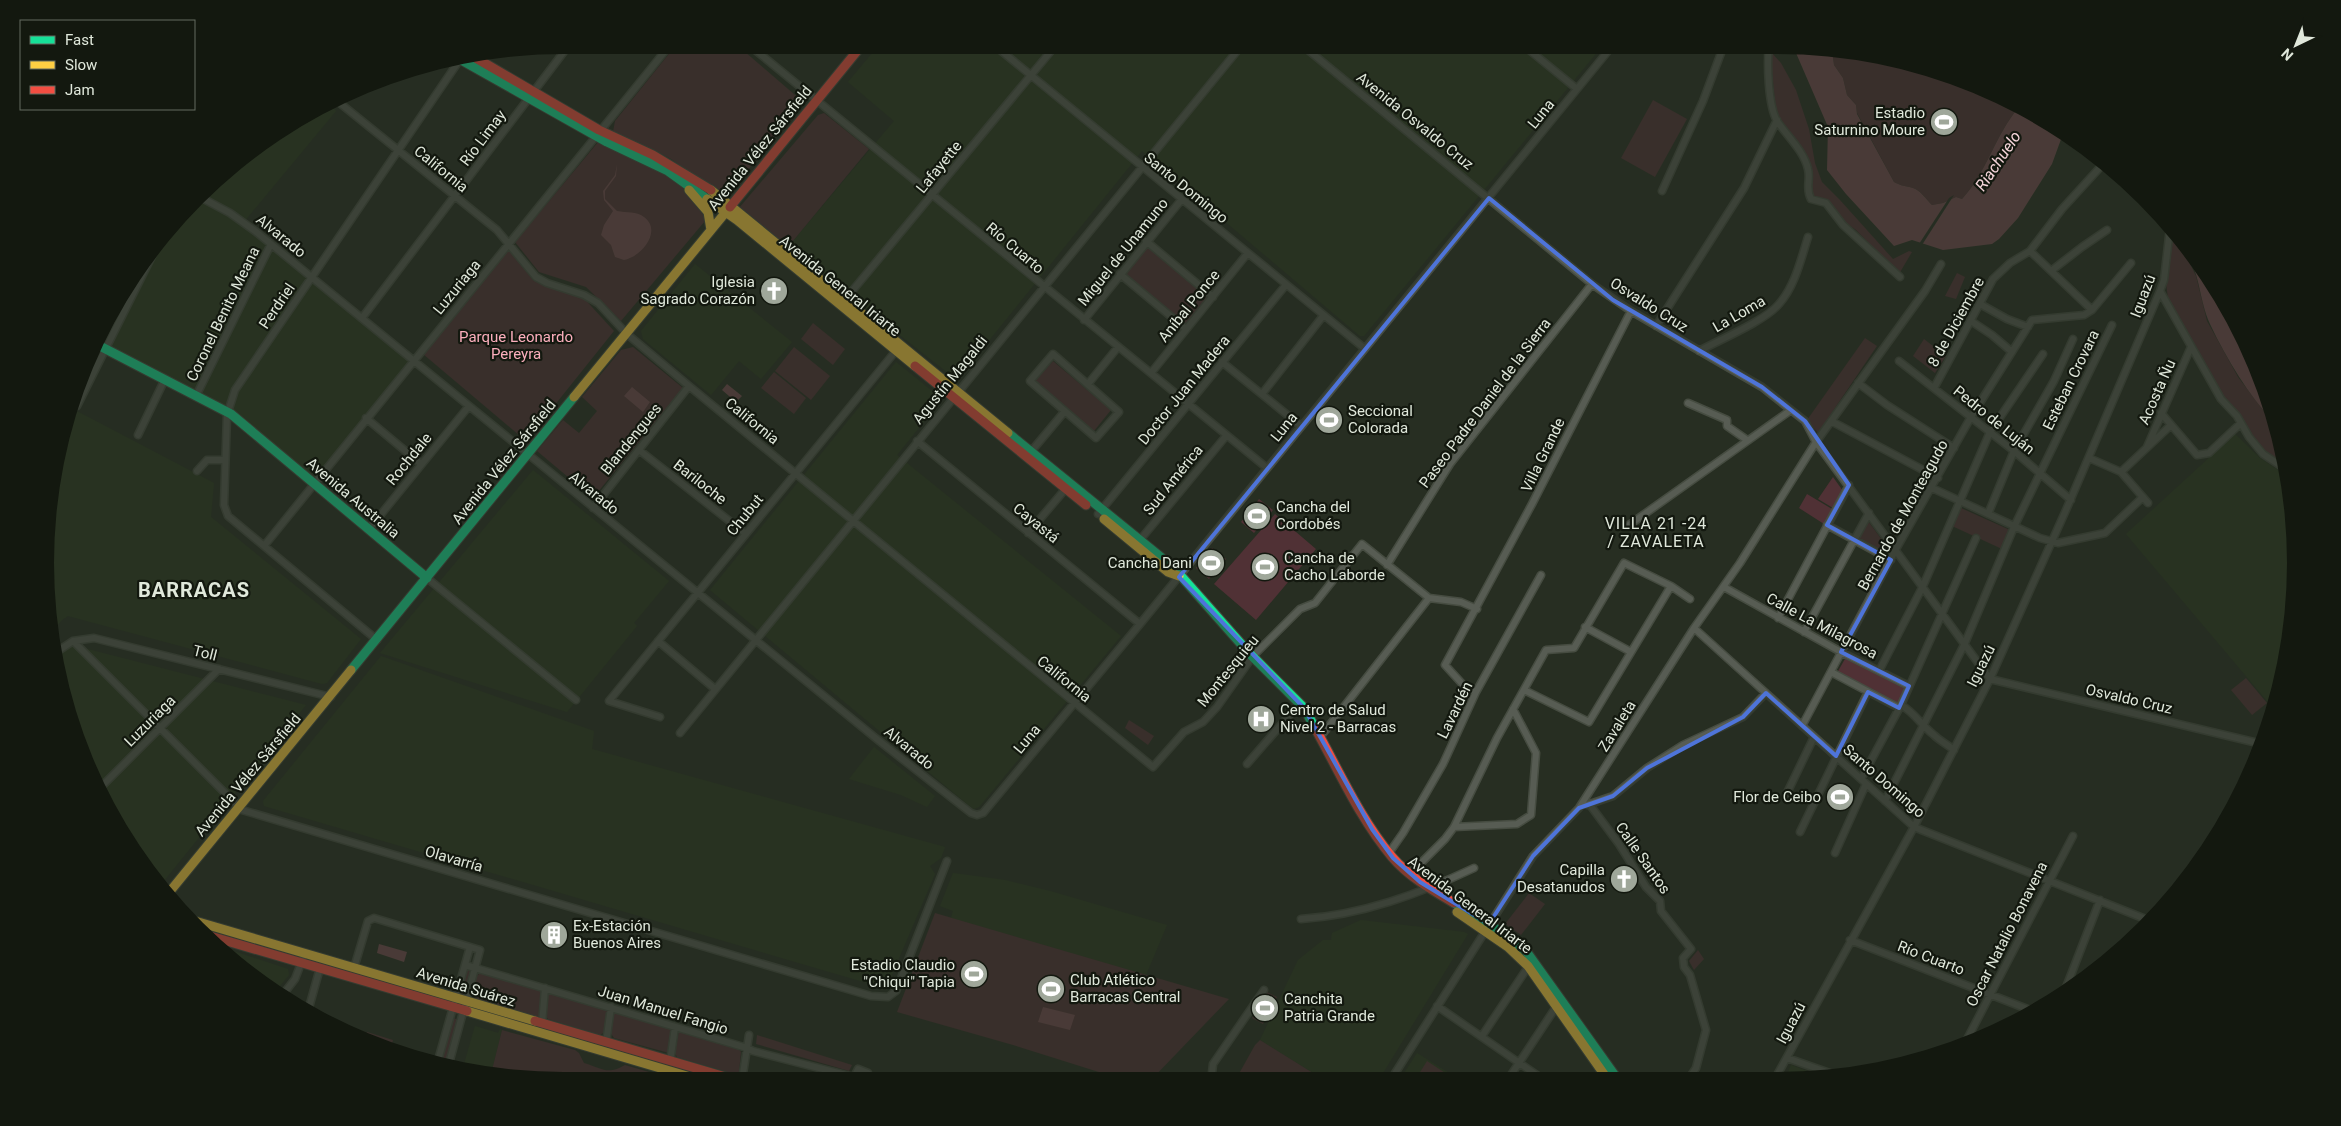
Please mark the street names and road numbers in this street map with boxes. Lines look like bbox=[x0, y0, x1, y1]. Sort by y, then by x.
street label: Avenida Osvaldo Cruz bbox=[1353, 68, 1477, 174]
street label: Avenida Vélez Sársfield bbox=[704, 82, 816, 214]
street label: Luna bbox=[1524, 96, 1558, 132]
street label: Río Limay bbox=[456, 107, 510, 169]
street label: Lafayette bbox=[912, 137, 966, 197]
street label: California bbox=[410, 142, 472, 196]
street label: Santo Domingo bbox=[1140, 149, 1232, 227]
street label: Miguel de Unamuno bbox=[1074, 195, 1172, 309]
street label: Alvarado bbox=[253, 211, 309, 261]
street label: Río Cuarto bbox=[982, 219, 1048, 277]
street label: Avenida General Iriarte bbox=[776, 232, 904, 340]
street label: Coronel Benito Meana bbox=[183, 244, 263, 384]
street label: Luzuriaga bbox=[429, 256, 485, 318]
street label: Aníbal Ponce bbox=[1154, 266, 1224, 346]
street label: Iguazú bbox=[2127, 272, 2159, 320]
street label: Osvaldo Cruz bbox=[1607, 274, 1691, 336]
street label: 8 de Diciembre bbox=[1924, 274, 1988, 370]
street label: Perdriel bbox=[255, 280, 299, 332]
street label: La Loma bbox=[1709, 292, 1769, 336]
street label: Paseo Padre Daniel de la Sierra bbox=[1415, 315, 1555, 491]
street label: Esteban Crovara bbox=[2039, 327, 2103, 433]
street label: Agustín Magaldi bbox=[909, 332, 991, 428]
street label: Doctor Juan Madera bbox=[1134, 332, 1234, 448]
street label: Acosta Ñu bbox=[2135, 357, 2179, 427]
street label: Pedro de Luján bbox=[1950, 382, 2038, 458]
street label: California bbox=[721, 394, 783, 448]
street label: Avenida Vélez Sársfield bbox=[448, 396, 560, 528]
street label: Blandengues bbox=[597, 400, 665, 478]
street label: Luna bbox=[1267, 409, 1301, 445]
street label: Villa Grande bbox=[1517, 415, 1569, 495]
street label: Rochdale bbox=[382, 429, 436, 489]
street label: Bernardo de Monteagudo bbox=[1854, 437, 1952, 593]
street label: Sud América bbox=[1139, 441, 1207, 519]
street label: Avenida Australia bbox=[303, 454, 403, 542]
street label: Bariloche bbox=[670, 456, 730, 508]
street label: Alvarado bbox=[566, 468, 622, 518]
street label: Chubut bbox=[723, 491, 767, 539]
street label: Cayastá bbox=[1009, 499, 1063, 547]
street label: Calle La Milagrosa bbox=[1763, 589, 1881, 663]
street label: Montesquieu bbox=[1194, 631, 1262, 711]
street label: Toll bbox=[191, 641, 219, 665]
street label: Iguazú bbox=[1963, 642, 1999, 690]
street label: California bbox=[1033, 652, 1095, 706]
street label: Lavardén bbox=[1434, 679, 1476, 741]
street label: Osvaldo Cruz bbox=[2084, 680, 2174, 718]
street label: Luzuriaga bbox=[121, 692, 179, 750]
street label: Zavaleta bbox=[1594, 697, 1640, 755]
street label: Avenida Vélez Sársfield bbox=[191, 710, 305, 840]
street label: Luna bbox=[1010, 721, 1044, 757]
street label: Alvarado bbox=[881, 723, 937, 773]
street label: Santo Domingo bbox=[1839, 740, 1929, 822]
street label: Calle Santos bbox=[1612, 819, 1674, 897]
street label: Olavarría bbox=[423, 842, 485, 876]
street label: Avenida General Iriarte bbox=[1404, 852, 1536, 958]
street label: Oscar Natalio Bonavena bbox=[1963, 859, 2051, 1009]
street label: Río Cuarto bbox=[1895, 937, 1967, 979]
street label: Avenida Suárez bbox=[414, 963, 518, 1011]
street label: Juan Manuel Fangio bbox=[596, 982, 730, 1038]
street label: Iguazú bbox=[1773, 999, 1809, 1047]

